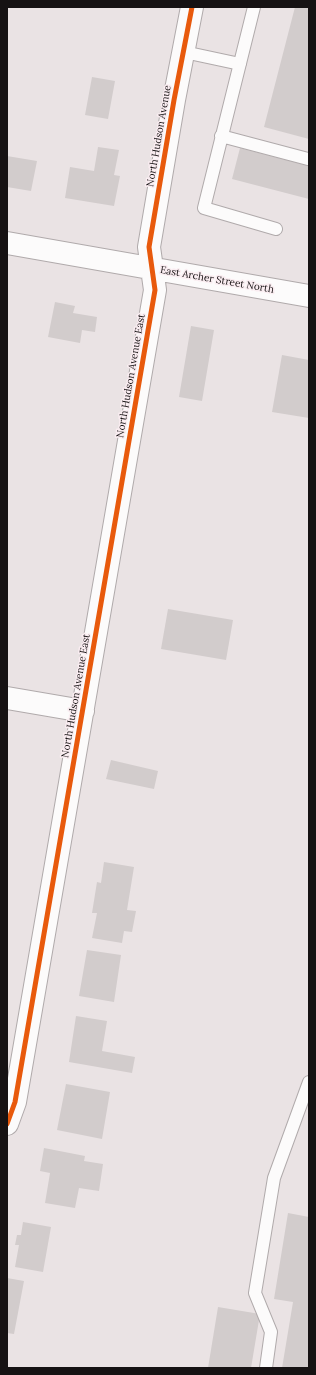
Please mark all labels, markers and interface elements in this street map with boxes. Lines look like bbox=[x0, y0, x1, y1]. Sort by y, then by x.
street label: North Hudson Avenue bbox=[144, 84, 174, 188]
street label: East Archer Street North bbox=[159, 264, 275, 296]
street label: North Hudson Avenue East bbox=[114, 313, 148, 439]
street label: North Hudson Avenue East bbox=[59, 633, 93, 759]

